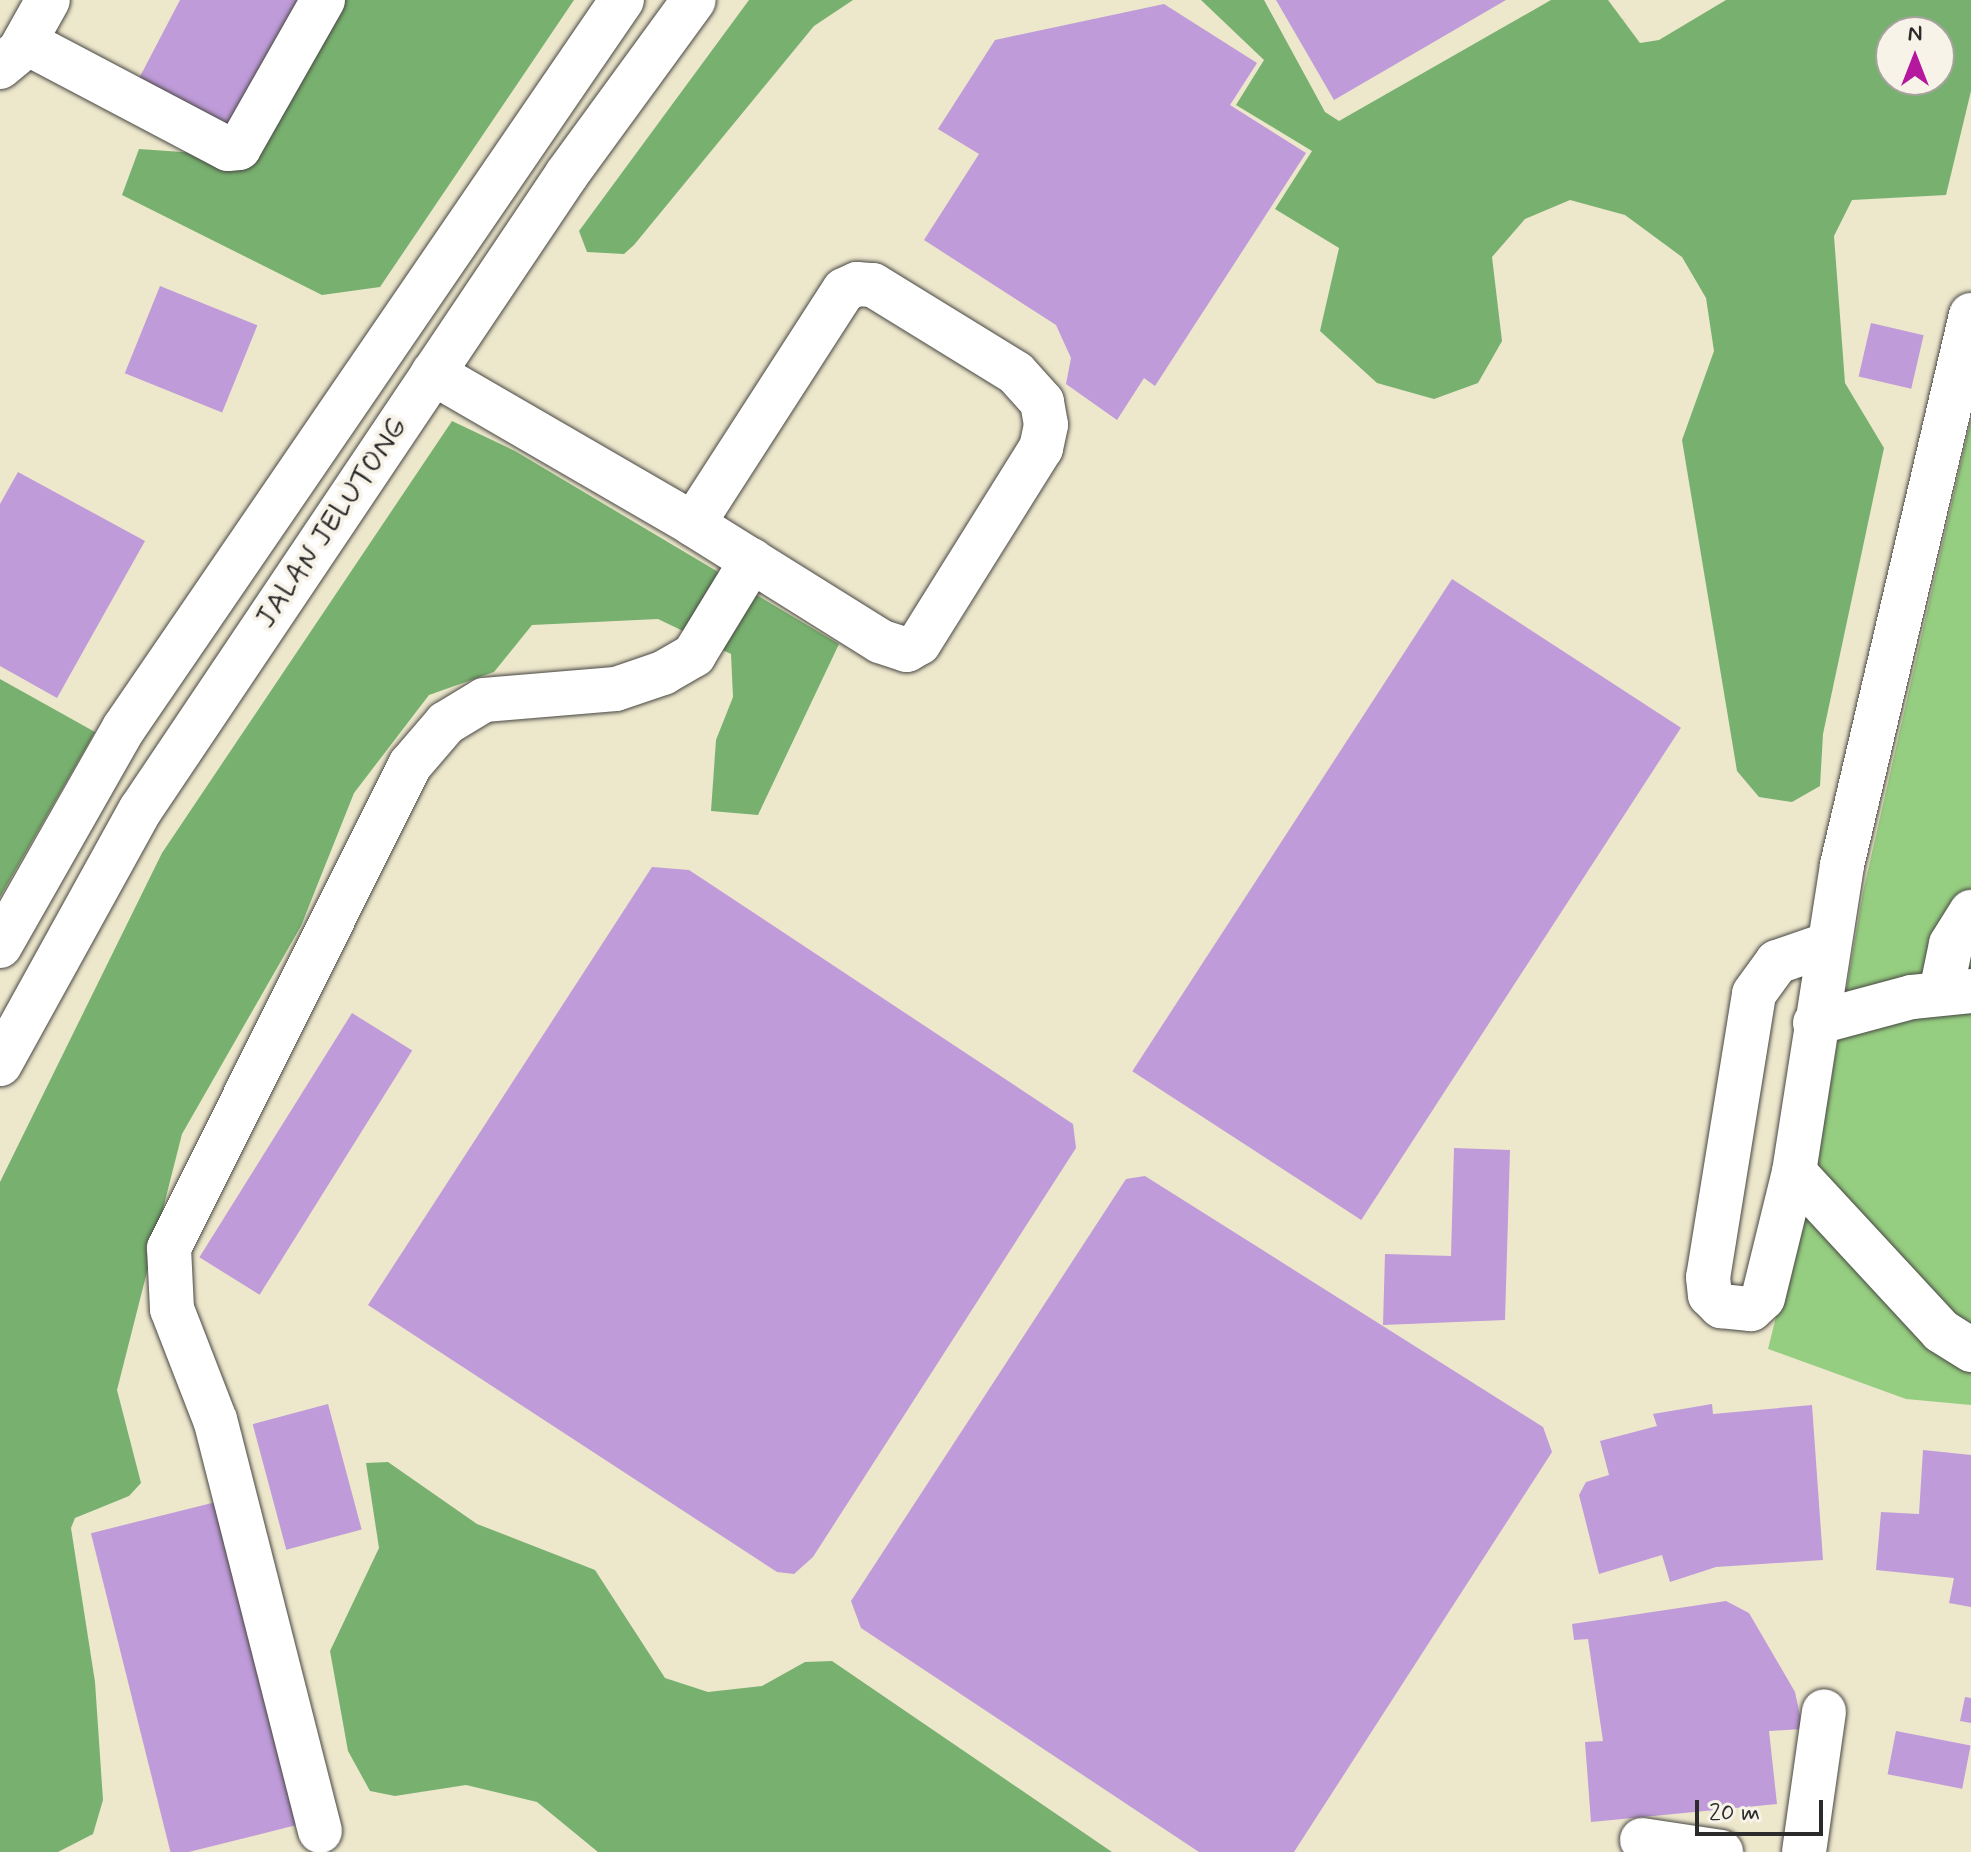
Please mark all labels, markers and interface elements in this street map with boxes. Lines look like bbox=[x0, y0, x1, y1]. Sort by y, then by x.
north arrow bbox=[1875, 16, 1955, 96]
text: N bbox=[1908, 20, 1922, 48]
street label: JALAN JELUTONG bbox=[249, 412, 415, 634]
scale bar bbox=[1699, 1784, 1827, 1834]
text: 20 m bbox=[1709, 1798, 1760, 1829]

